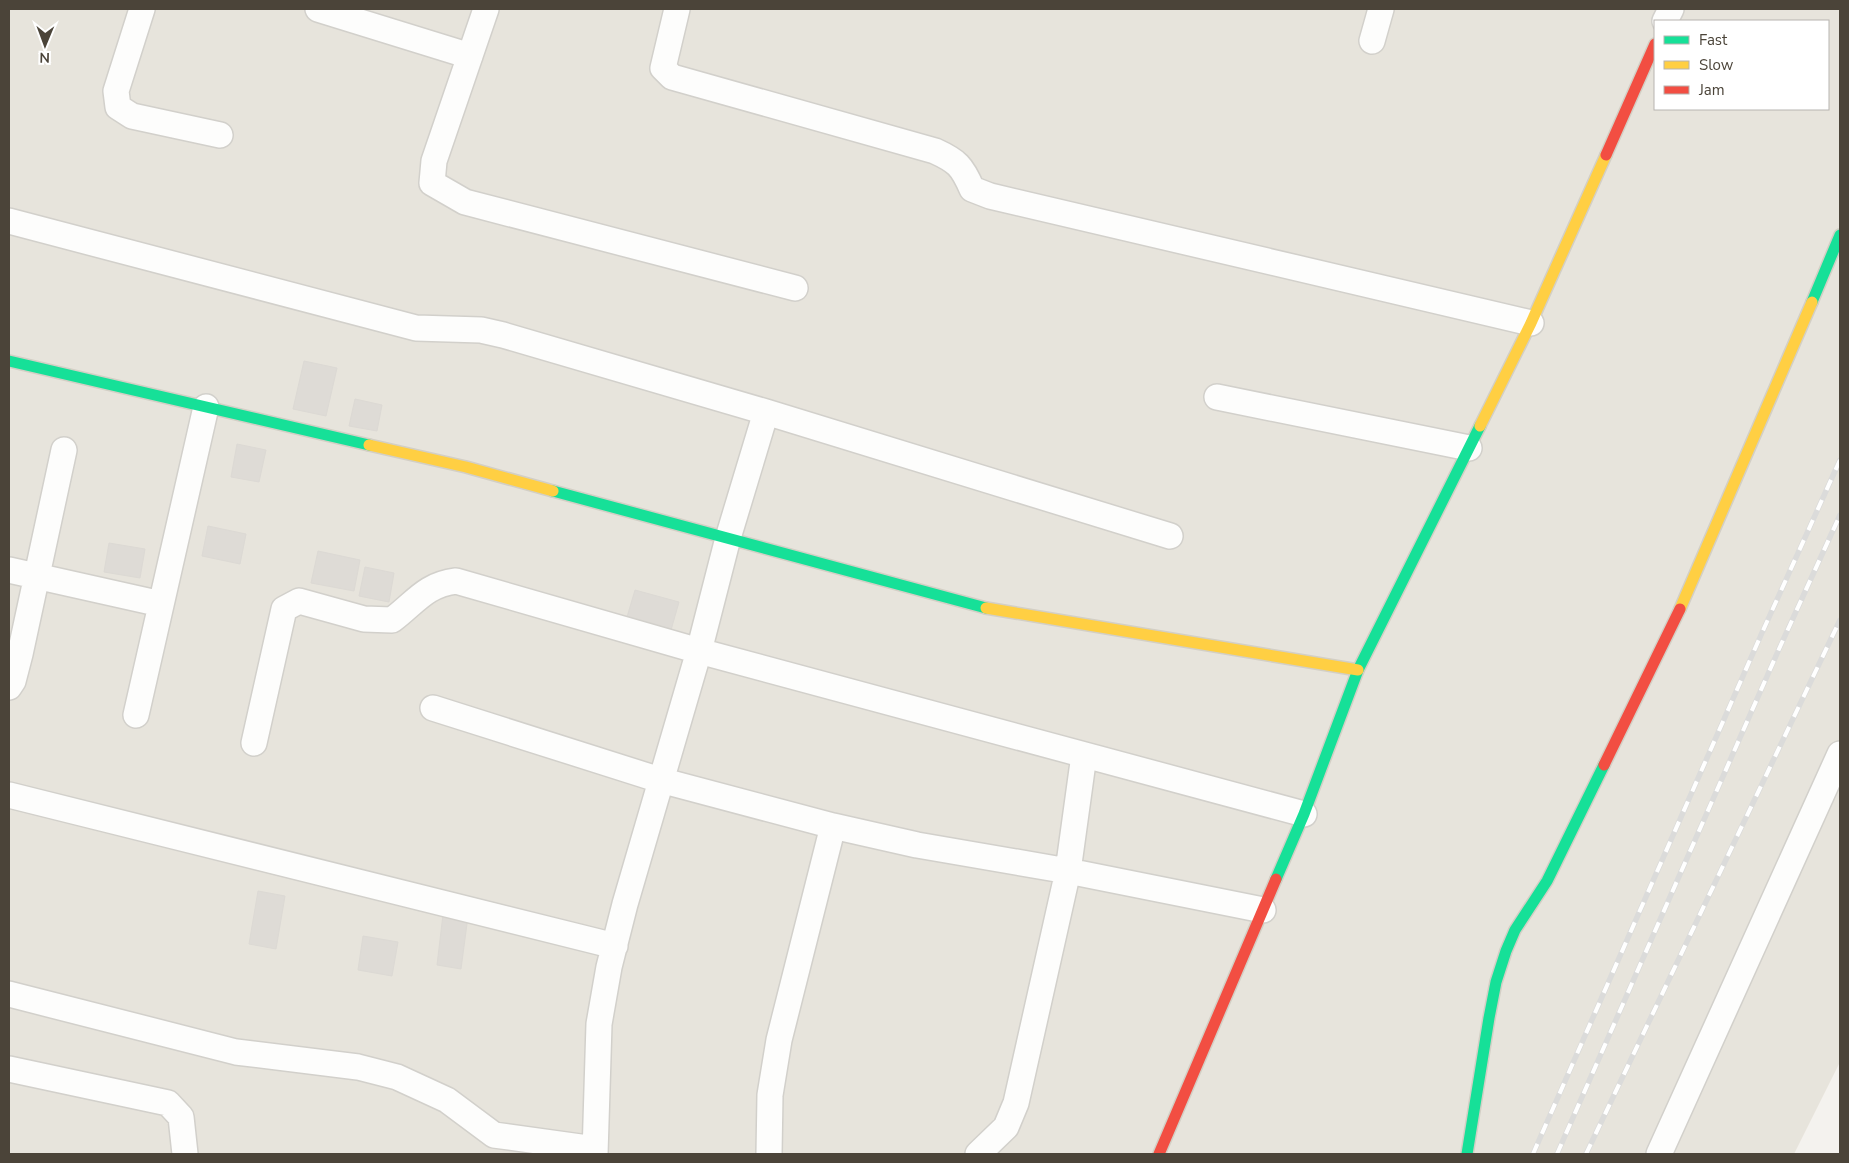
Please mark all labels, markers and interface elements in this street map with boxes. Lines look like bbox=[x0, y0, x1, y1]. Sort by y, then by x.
north arrow bbox=[20, 20, 70, 70]
legend bbox=[1654, 20, 1829, 110]
text: Fast bbox=[1699, 30, 1728, 50]
text: N bbox=[39, 48, 50, 67]
text: Slow bbox=[1699, 55, 1734, 75]
text: Jam bbox=[1698, 80, 1725, 100]

